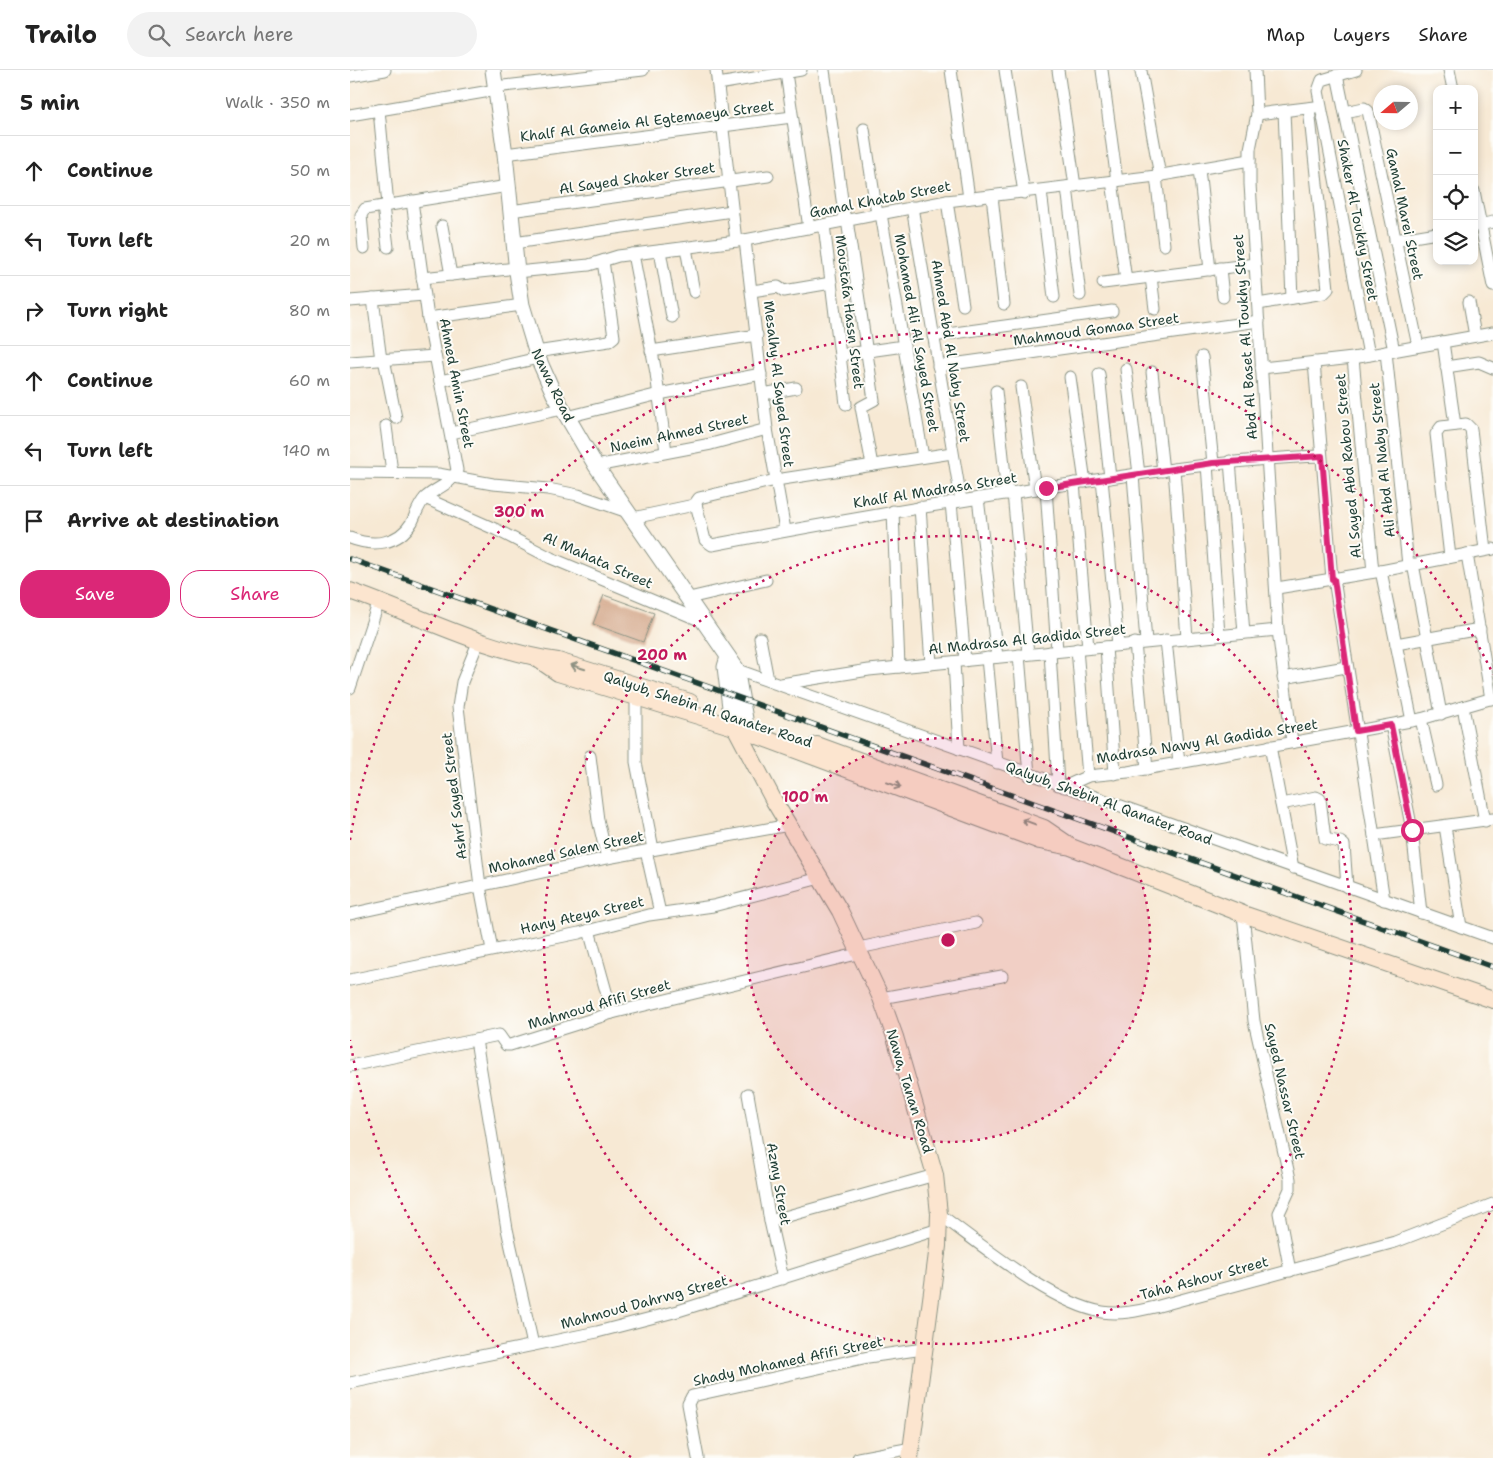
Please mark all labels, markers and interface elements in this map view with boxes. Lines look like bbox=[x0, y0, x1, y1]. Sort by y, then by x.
search box bbox=[127, 12, 477, 57]
text: Trailo bbox=[25, 19, 97, 51]
icon: search bbox=[145, 21, 173, 49]
text: Search here bbox=[185, 22, 294, 47]
text: Map bbox=[1267, 23, 1305, 47]
text: Layers bbox=[1333, 23, 1390, 47]
text: Share bbox=[1418, 23, 1468, 47]
north arrow bbox=[1373, 85, 1418, 130]
map controls bbox=[1433, 85, 1478, 265]
button: + bbox=[1433, 85, 1478, 130]
text: 5 min bbox=[20, 89, 80, 117]
text: Walk · 350 m bbox=[225, 92, 330, 113]
street label: Khalf Al Gameia Al Egtemaeya Street bbox=[519, 96, 775, 146]
button: − bbox=[1433, 130, 1478, 175]
street label: Shaker Al Toukhy Street bbox=[1333, 138, 1383, 302]
street label: Gamal Marei Street bbox=[1382, 146, 1428, 282]
icon: ahead bbox=[20, 157, 48, 185]
text: Continue bbox=[67, 158, 153, 183]
street label: Al Sayed Shaker Street bbox=[558, 158, 716, 198]
text: 50 m bbox=[290, 160, 330, 181]
button: locate bbox=[1433, 175, 1478, 220]
street label: Gamal Khatab Street bbox=[808, 176, 952, 222]
button: layers bbox=[1433, 220, 1478, 265]
icon: left bbox=[20, 227, 48, 255]
text: Turn left bbox=[67, 228, 153, 253]
text: 20 m bbox=[289, 230, 330, 251]
street label: Mohamed Ali Al Sayed Street bbox=[891, 232, 943, 434]
street label: Abd Al Baset Al Toukhy Street bbox=[1229, 233, 1261, 441]
street label: Moustafa Hassn Street bbox=[832, 234, 868, 390]
street label: Ahmed Abd Al Naby Street bbox=[928, 258, 974, 444]
icon: right bbox=[20, 297, 48, 325]
text: Turn right bbox=[67, 298, 168, 323]
text: 80 m bbox=[289, 300, 330, 321]
street label: Mesalhy Al Sayed Street bbox=[760, 300, 798, 468]
street label: Mahmoud Gomaa Street bbox=[1012, 308, 1180, 350]
street label: Ahmed Amin Street bbox=[436, 316, 478, 450]
street label: Nawa Road bbox=[528, 345, 579, 425]
icon: ahead bbox=[20, 367, 48, 395]
text: Continue bbox=[67, 368, 153, 393]
text: 60 m bbox=[289, 370, 330, 391]
street label: Al Sayed Abd Rabou Street bbox=[1331, 373, 1365, 559]
street label: Ali Abd Al Naby Street bbox=[1365, 382, 1399, 538]
street label: Naeim Ahmed Street bbox=[608, 410, 750, 456]
icon: left bbox=[20, 437, 48, 465]
text: Turn left bbox=[67, 438, 153, 463]
text: 140 m bbox=[283, 440, 330, 461]
street label: Khalf Al Madrasa Street bbox=[852, 468, 1018, 512]
route end bbox=[1035, 477, 1058, 500]
text: 300 m bbox=[494, 502, 544, 522]
icon: arrive bbox=[20, 507, 48, 535]
text: Arrive at destination bbox=[67, 508, 279, 533]
street label: Al Mahata Street bbox=[540, 528, 656, 592]
button: Save bbox=[20, 570, 170, 618]
button: Share bbox=[180, 570, 330, 618]
street label: Al Madrasa Al Gadida Street bbox=[927, 620, 1127, 658]
text: 200 m bbox=[637, 645, 687, 665]
one-way arrow bbox=[571, 662, 586, 671]
street label: Qalyub, Shebin Al Qanater Road bbox=[601, 667, 815, 751]
street label: Madrasa Nawy Al Gadida Street bbox=[1095, 715, 1319, 767]
street label: Ashrf Sayed Street bbox=[437, 731, 471, 861]
street label: Qalyub, Shebin Al Qanater Road bbox=[1003, 757, 1215, 849]
one-way arrow bbox=[886, 781, 901, 791]
text: 100 m bbox=[782, 787, 828, 807]
one-way arrow bbox=[1022, 817, 1038, 826]
route start bbox=[1401, 819, 1424, 842]
street label: Mohamed Salem Street bbox=[487, 827, 645, 877]
street label: Hany Ateya Street bbox=[518, 892, 646, 938]
centre of rings bbox=[939, 931, 957, 949]
street label: Mahmoud Afifi Street bbox=[526, 975, 672, 1033]
street label: Sayed Nassar Street bbox=[1261, 1021, 1309, 1161]
street label: Nawa, Tanan Road bbox=[883, 1027, 938, 1155]
street label: Azmy Street bbox=[763, 1141, 795, 1227]
street label: Taha Ashour Street bbox=[1138, 1252, 1270, 1304]
street label: Mahmoud Dahrwg Street bbox=[559, 1271, 729, 1333]
street label: Shady Mohamed Afifi Street bbox=[691, 1332, 885, 1390]

